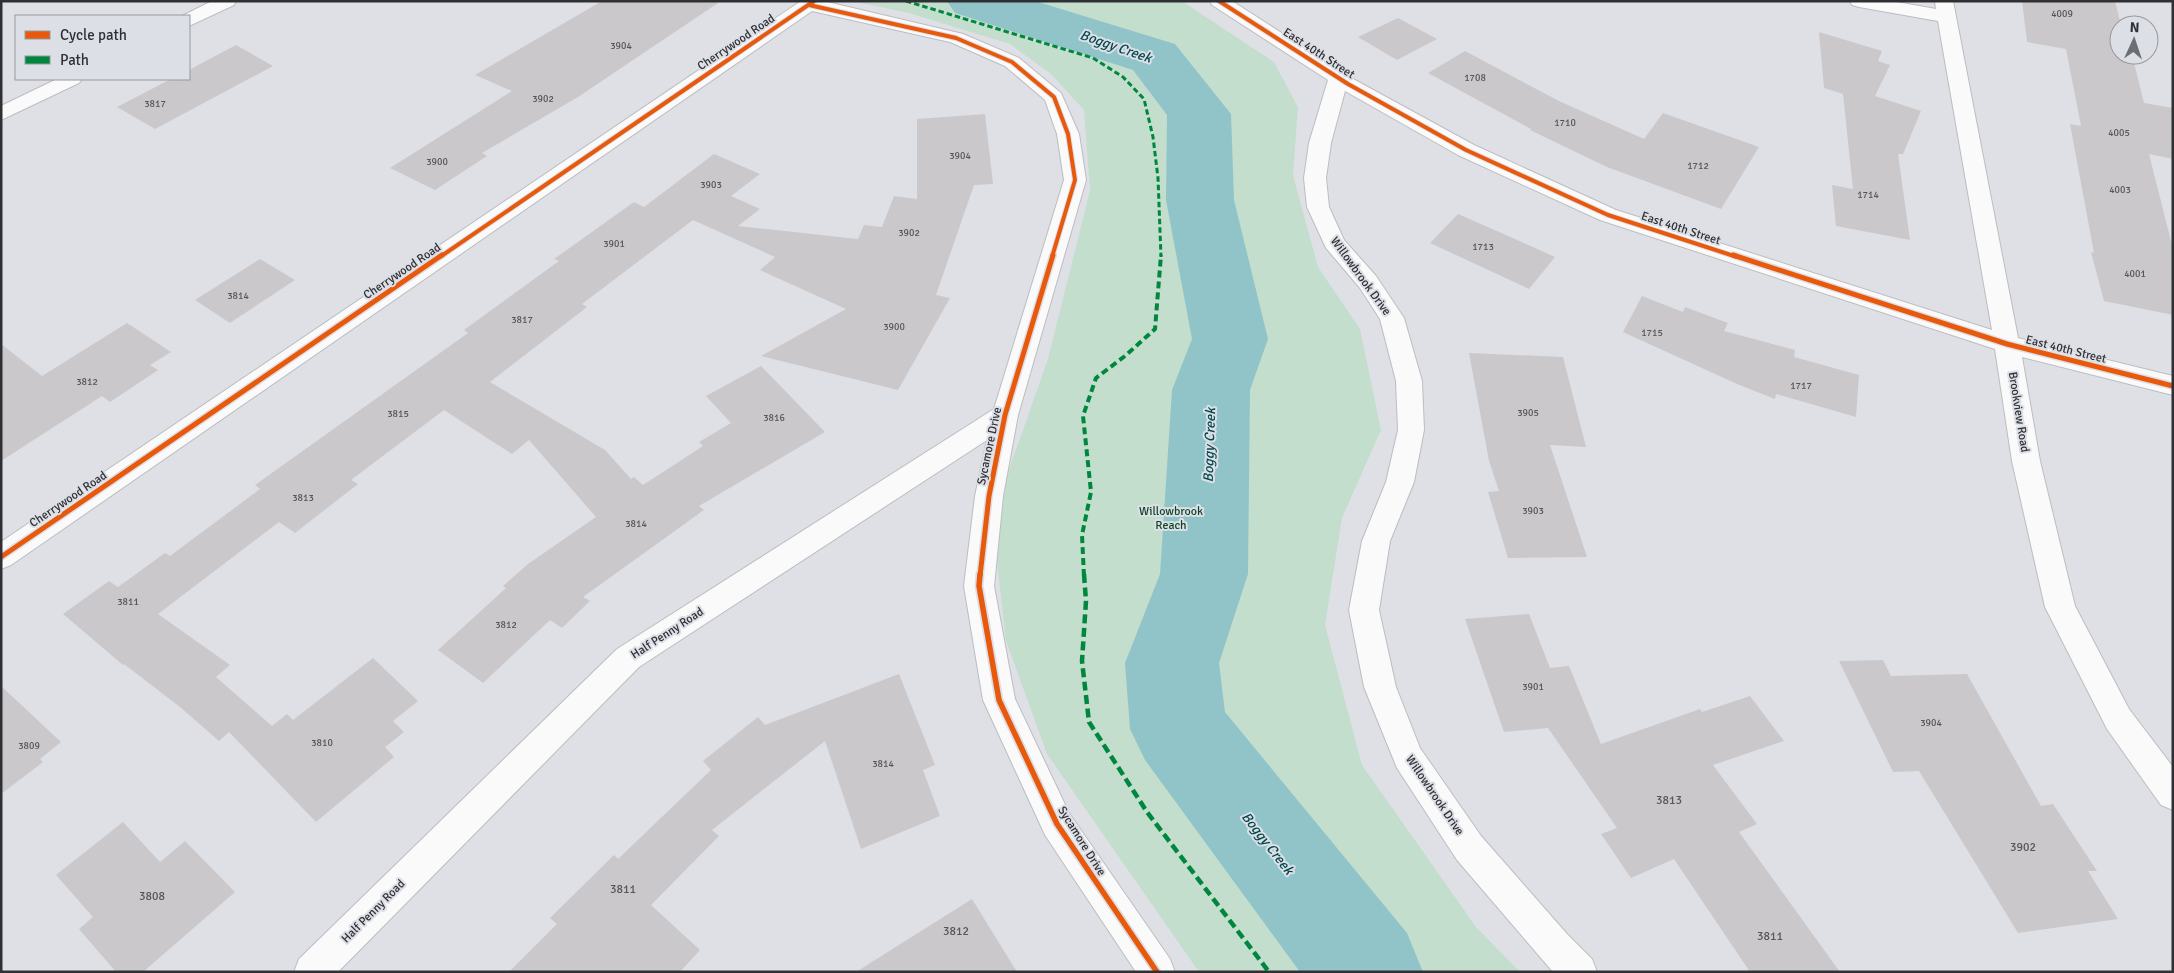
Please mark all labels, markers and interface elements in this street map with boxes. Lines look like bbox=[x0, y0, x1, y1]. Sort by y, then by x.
house number: 4009 bbox=[2051, 8, 2073, 20]
street label: Cherrywood Road bbox=[695, 11, 778, 74]
legend bbox=[15, 15, 190, 80]
north arrow bbox=[2109, 15, 2159, 65]
text: N bbox=[2129, 19, 2140, 36]
street label: East 40th Street bbox=[1280, 25, 1357, 82]
text: Cycle path bbox=[60, 26, 127, 44]
water label: Boggy Creek bbox=[1078, 26, 1156, 67]
house number: 3904 bbox=[610, 40, 632, 52]
text: Path bbox=[60, 51, 89, 69]
house number: 1708 bbox=[1464, 72, 1486, 84]
house number: 3902 bbox=[532, 93, 554, 105]
house number: 3817 bbox=[144, 98, 166, 110]
house number: 1710 bbox=[1554, 117, 1576, 129]
house number: 4005 bbox=[2108, 127, 2130, 139]
house number: 3904 bbox=[949, 150, 971, 162]
house number: 3900 bbox=[426, 156, 448, 168]
house number: 1712 bbox=[1687, 160, 1709, 172]
house number: 3903 bbox=[700, 179, 722, 191]
house number: 4003 bbox=[2109, 184, 2131, 196]
house number: 1714 bbox=[1857, 189, 1879, 201]
street label: East 40th Street bbox=[1639, 209, 1722, 248]
house number: 3902 bbox=[898, 227, 920, 239]
street label: Willowbrook Drive bbox=[1327, 234, 1394, 319]
house number: 3901 bbox=[603, 238, 625, 250]
street label: Cherrywood Road bbox=[361, 240, 444, 303]
house number: 1713 bbox=[1472, 241, 1494, 253]
house number: 4001 bbox=[2124, 268, 2146, 280]
house number: 3814 bbox=[227, 290, 249, 302]
house number: 3817 bbox=[511, 314, 533, 326]
house number: 3900 bbox=[883, 321, 905, 333]
house number: 1715 bbox=[1641, 327, 1663, 339]
street label: East 40th Street bbox=[2024, 332, 2108, 367]
street label: Brookview Road bbox=[2005, 371, 2032, 453]
house number: 3812 bbox=[76, 376, 98, 388]
house number: 1717 bbox=[1790, 380, 1812, 392]
water label: Boggy Creek bbox=[1200, 405, 1219, 483]
street label: Sycamore Drive bbox=[974, 406, 1005, 486]
house number: 3905 bbox=[1517, 407, 1539, 419]
house number: 3815 bbox=[387, 408, 409, 420]
house number: 3816 bbox=[763, 412, 785, 424]
street label: Cherrywood Road bbox=[27, 468, 110, 531]
house number: 3813 bbox=[292, 492, 314, 504]
park label: Willowbrook Reach bbox=[1139, 504, 1203, 533]
house number: 3903 bbox=[1522, 505, 1544, 517]
house number: 3814 bbox=[625, 518, 647, 530]
house number: 3811 bbox=[117, 596, 139, 608]
street label: Half Penny Road bbox=[628, 604, 706, 662]
house number: 3812 bbox=[495, 619, 517, 631]
house number: 3901 bbox=[1522, 681, 1544, 693]
house number: 3904 bbox=[1920, 717, 1942, 729]
house number: 3810 bbox=[311, 737, 333, 749]
house number: 3809 bbox=[18, 740, 40, 752]
street label: Willowbrook Drive bbox=[1402, 752, 1467, 838]
house number: 3814 bbox=[872, 758, 894, 770]
house number: 3813 bbox=[1656, 793, 1682, 808]
street label: Sycamore Drive bbox=[1054, 804, 1109, 879]
water label: Boggy Creek bbox=[1238, 809, 1298, 879]
house number: 3902 bbox=[2010, 840, 2036, 855]
street label: Half Penny Road bbox=[338, 876, 408, 946]
house number: 3811 bbox=[610, 882, 636, 897]
house number: 3808 bbox=[139, 889, 165, 904]
house number: 3812 bbox=[943, 924, 969, 939]
house number: 3811 bbox=[1757, 929, 1783, 944]

